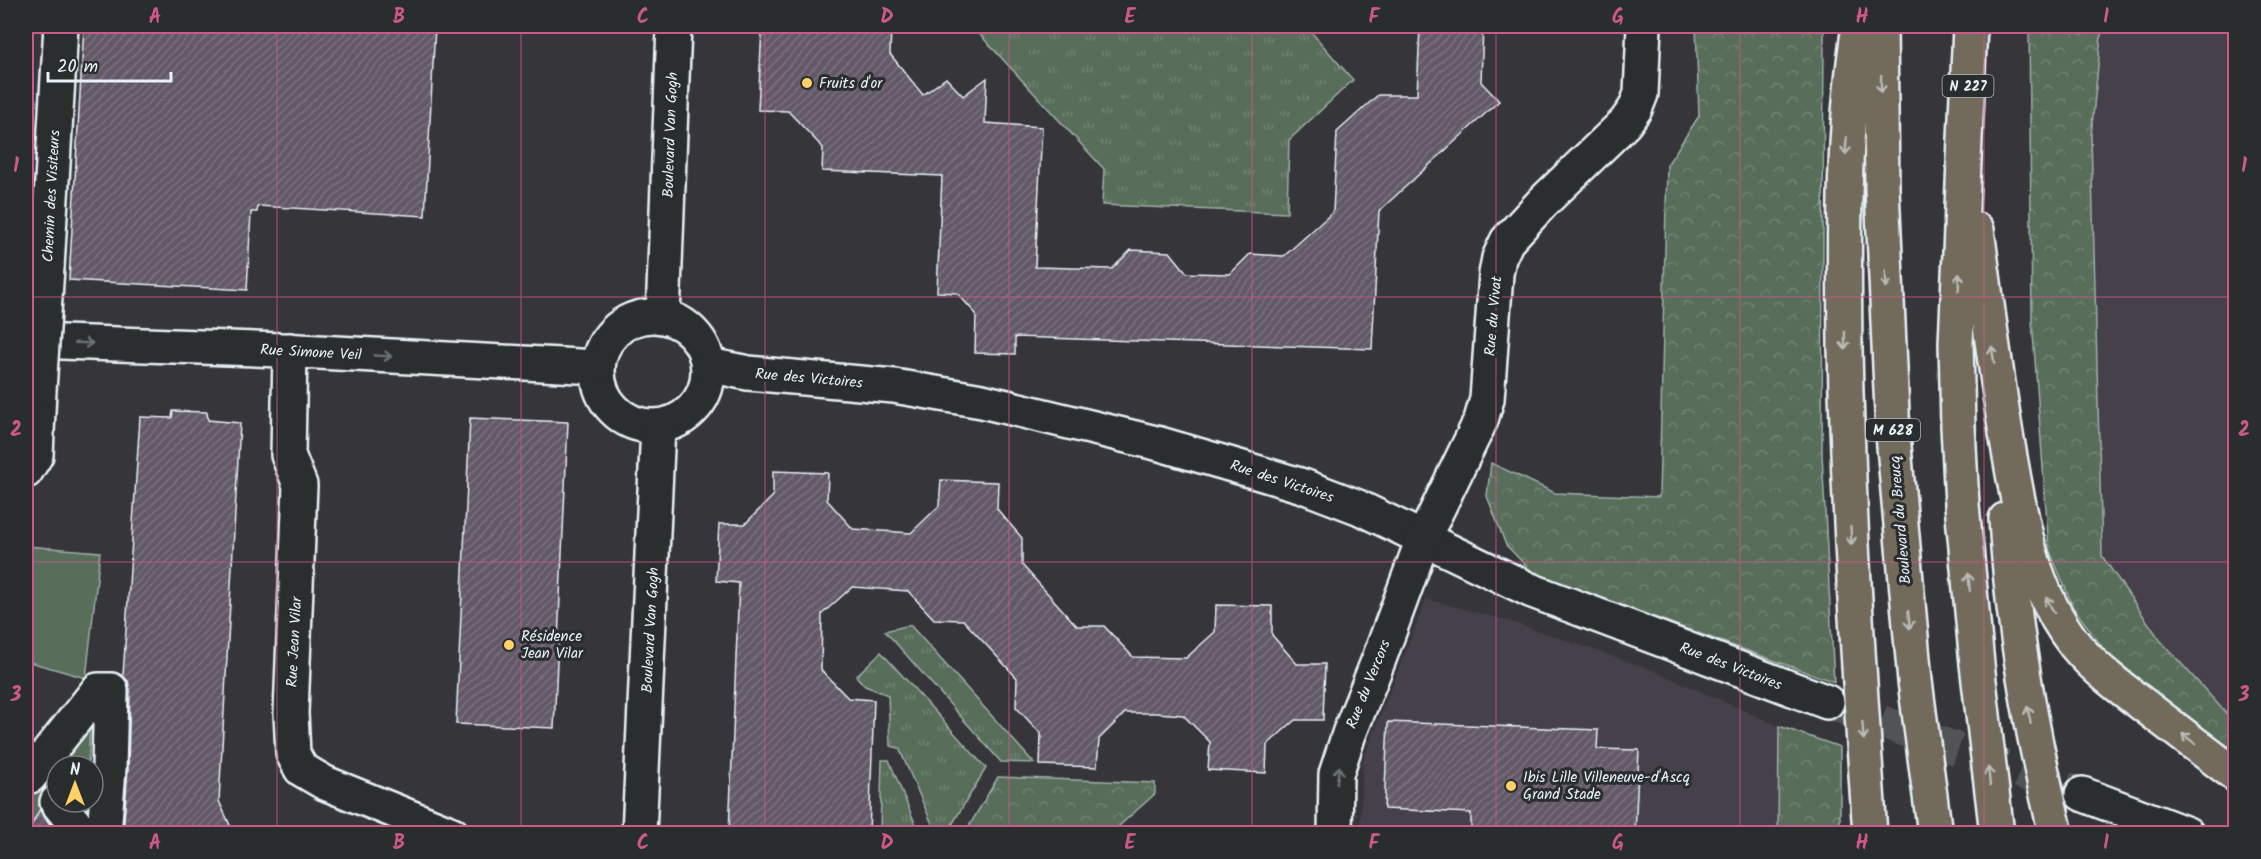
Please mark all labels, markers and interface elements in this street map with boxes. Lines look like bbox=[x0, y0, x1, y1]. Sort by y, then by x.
text: A bbox=[149, 2, 161, 34]
text: B bbox=[393, 2, 405, 34]
text: C bbox=[637, 2, 649, 34]
text: D bbox=[880, 2, 894, 34]
text: E bbox=[1124, 2, 1136, 34]
text: F bbox=[1369, 2, 1381, 34]
text: G bbox=[1612, 2, 1624, 34]
text: H bbox=[1855, 2, 1869, 34]
text: I bbox=[2103, 2, 2109, 34]
scale bar bbox=[48, 45, 171, 83]
text: 20 m bbox=[57, 53, 98, 82]
street label: Boulevard Van Gogh bbox=[657, 72, 685, 198]
place label: Fruits d'or bbox=[819, 72, 883, 96]
one-way arrow bbox=[1875, 73, 1886, 93]
road number: N 227 bbox=[1942, 75, 1994, 97]
marker: Fruits d'or bbox=[800, 76, 814, 90]
street label: Chemin des Visiteurs bbox=[37, 129, 67, 263]
one-way arrow bbox=[1840, 136, 1851, 156]
text: 1 bbox=[13, 151, 19, 183]
text: 1 bbox=[2241, 151, 2247, 183]
one-way arrow bbox=[1880, 268, 1891, 288]
one-way arrow bbox=[1954, 273, 1965, 293]
street label: Rue du Vivat bbox=[1479, 275, 1509, 357]
one-way arrow bbox=[1840, 331, 1851, 351]
one-way arrow bbox=[73, 337, 93, 348]
street label: Rue Simone Veil bbox=[260, 338, 363, 368]
one-way arrow bbox=[1988, 345, 1999, 365]
one-way arrow bbox=[373, 350, 393, 361]
street label: Rue des Victoires bbox=[754, 362, 864, 396]
text: 2 bbox=[10, 415, 22, 447]
text: 2 bbox=[2238, 415, 2250, 447]
road number: M 628 bbox=[1866, 419, 1920, 441]
street label: Rue des Victoires bbox=[1227, 454, 1337, 510]
street label: Boulevard du Breucq bbox=[1883, 455, 1919, 585]
one-way arrow bbox=[1845, 526, 1856, 546]
street label: Boulevard Van Gogh bbox=[636, 567, 666, 694]
one-way arrow bbox=[1963, 572, 1974, 592]
street label: Rue Jean Vilar bbox=[281, 595, 309, 688]
one-way arrow bbox=[2044, 596, 2056, 614]
one-way arrow bbox=[1904, 610, 1915, 629]
place label: Résidence Jean Vilar bbox=[521, 625, 584, 666]
street label: Rue du Vercors bbox=[1340, 636, 1398, 732]
street label: Rue des Victoires bbox=[1676, 636, 1786, 698]
marker: Résidence Jean Vilar bbox=[502, 638, 516, 652]
text: 3 bbox=[10, 680, 22, 712]
text: 3 bbox=[2238, 680, 2250, 712]
one-way arrow bbox=[2023, 706, 2034, 725]
one-way arrow bbox=[1858, 720, 1869, 740]
one-way arrow bbox=[2181, 733, 2197, 746]
north arrow bbox=[45, 754, 105, 814]
text: N bbox=[70, 758, 80, 783]
one-way arrow bbox=[1332, 766, 1343, 786]
place label: Ibis Lille Villeneuve-d'Ascq Grand Stade bbox=[1523, 766, 1690, 807]
one-way arrow bbox=[1983, 766, 1994, 786]
marker: Ibis Lille Villeneuve-d'Ascq Grand Stade bbox=[1504, 779, 1518, 793]
text: A bbox=[149, 828, 161, 859]
text: B bbox=[393, 828, 405, 859]
text: C bbox=[637, 828, 649, 859]
text: D bbox=[880, 828, 894, 859]
text: E bbox=[1124, 828, 1136, 859]
text: F bbox=[1369, 828, 1381, 859]
text: G bbox=[1612, 828, 1624, 859]
text: H bbox=[1855, 828, 1869, 859]
text: I bbox=[2103, 828, 2109, 859]

